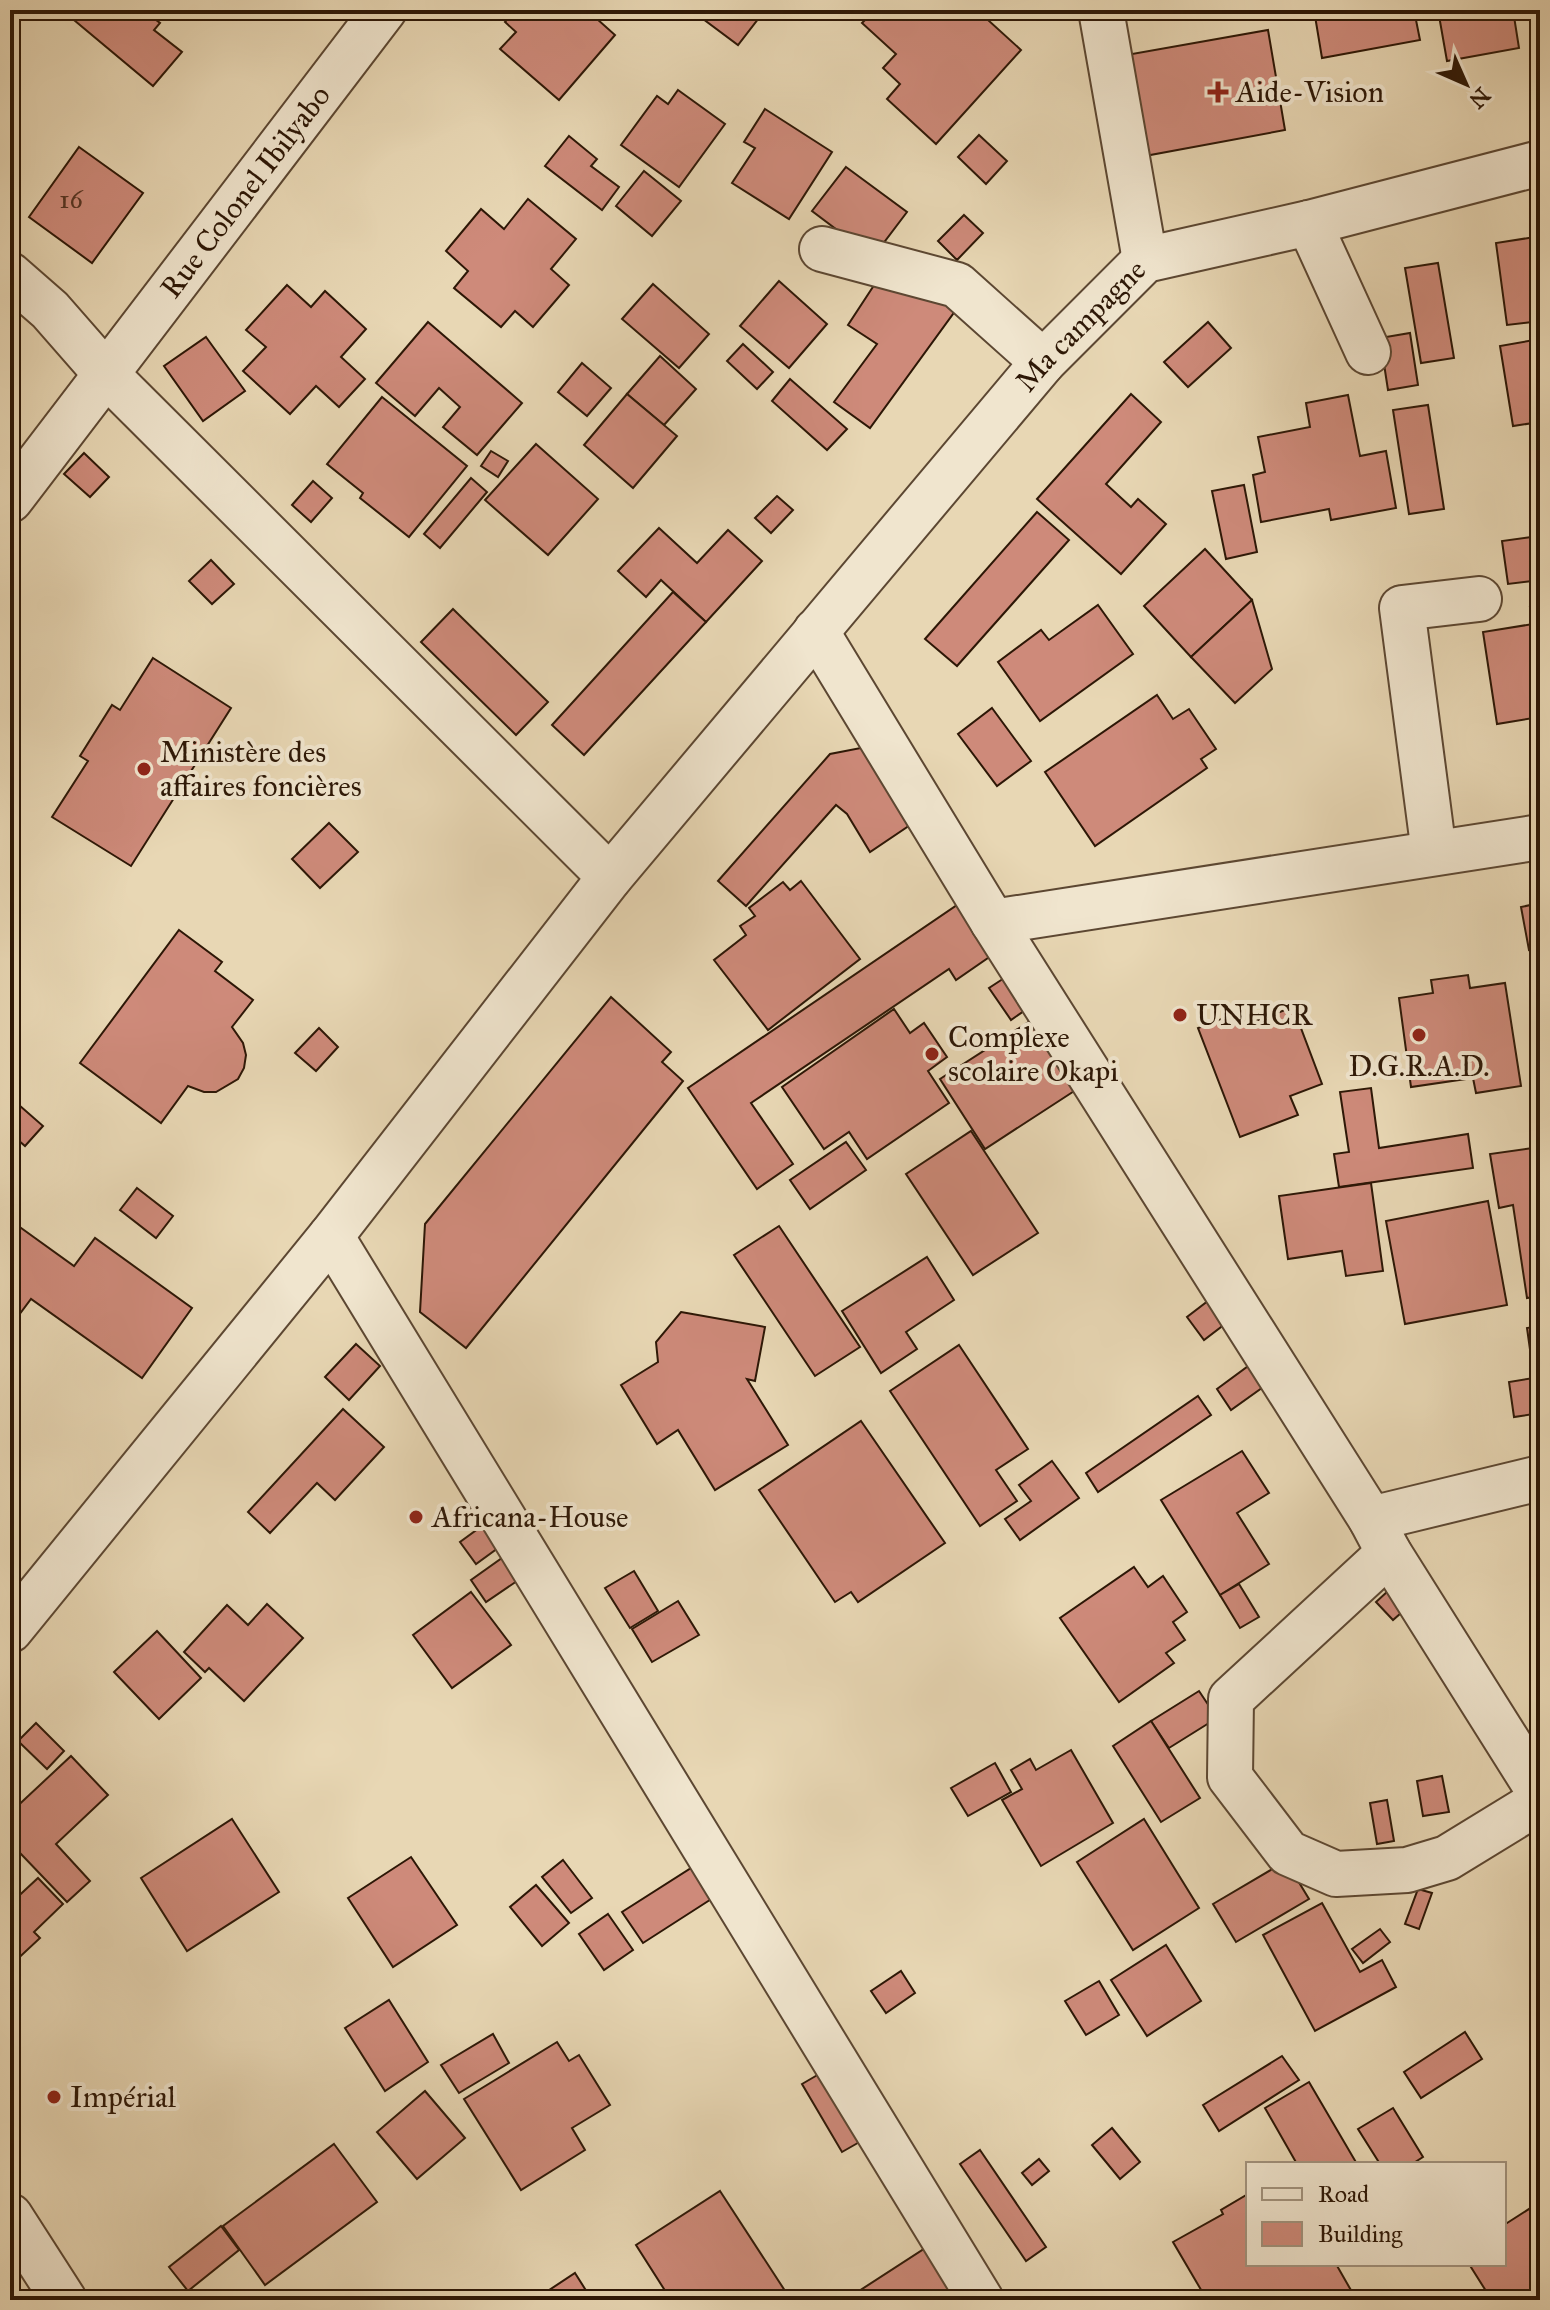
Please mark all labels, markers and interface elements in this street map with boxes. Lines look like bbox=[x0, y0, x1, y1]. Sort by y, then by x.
north arrow bbox=[1426, 44, 1506, 124]
place label: Aide-Vision bbox=[1234, 74, 1384, 110]
street label: Rue Colonel Ibilyabo bbox=[153, 78, 338, 305]
marker: Aide-Vision bbox=[1207, 81, 1229, 103]
text: N bbox=[1463, 82, 1496, 114]
house number: 16 bbox=[59, 183, 83, 215]
street label: Ma campagne bbox=[1008, 252, 1153, 399]
place label: Ministère des affaires foncières bbox=[160, 734, 362, 804]
marker: Ministère des affaires foncières bbox=[135, 760, 153, 778]
place label: UNHCR bbox=[1196, 997, 1313, 1033]
marker: UNHCR bbox=[1171, 1006, 1189, 1024]
place label: Complexe scolaire Okapi bbox=[948, 1019, 1118, 1089]
marker: D.G.R.A.D. bbox=[1410, 1026, 1428, 1044]
marker: Complexe scolaire Okapi bbox=[923, 1045, 941, 1063]
place label: D.G.R.A.D. bbox=[1349, 1048, 1489, 1084]
place label: Africana-House bbox=[430, 1499, 629, 1535]
marker: Africana-House bbox=[407, 1508, 425, 1526]
place label: Impérial bbox=[70, 2079, 177, 2115]
marker: Impérial bbox=[45, 2088, 63, 2106]
legend bbox=[1246, 2162, 1506, 2266]
text: Road bbox=[1318, 2179, 1369, 2209]
text: Building bbox=[1318, 2219, 1403, 2249]

